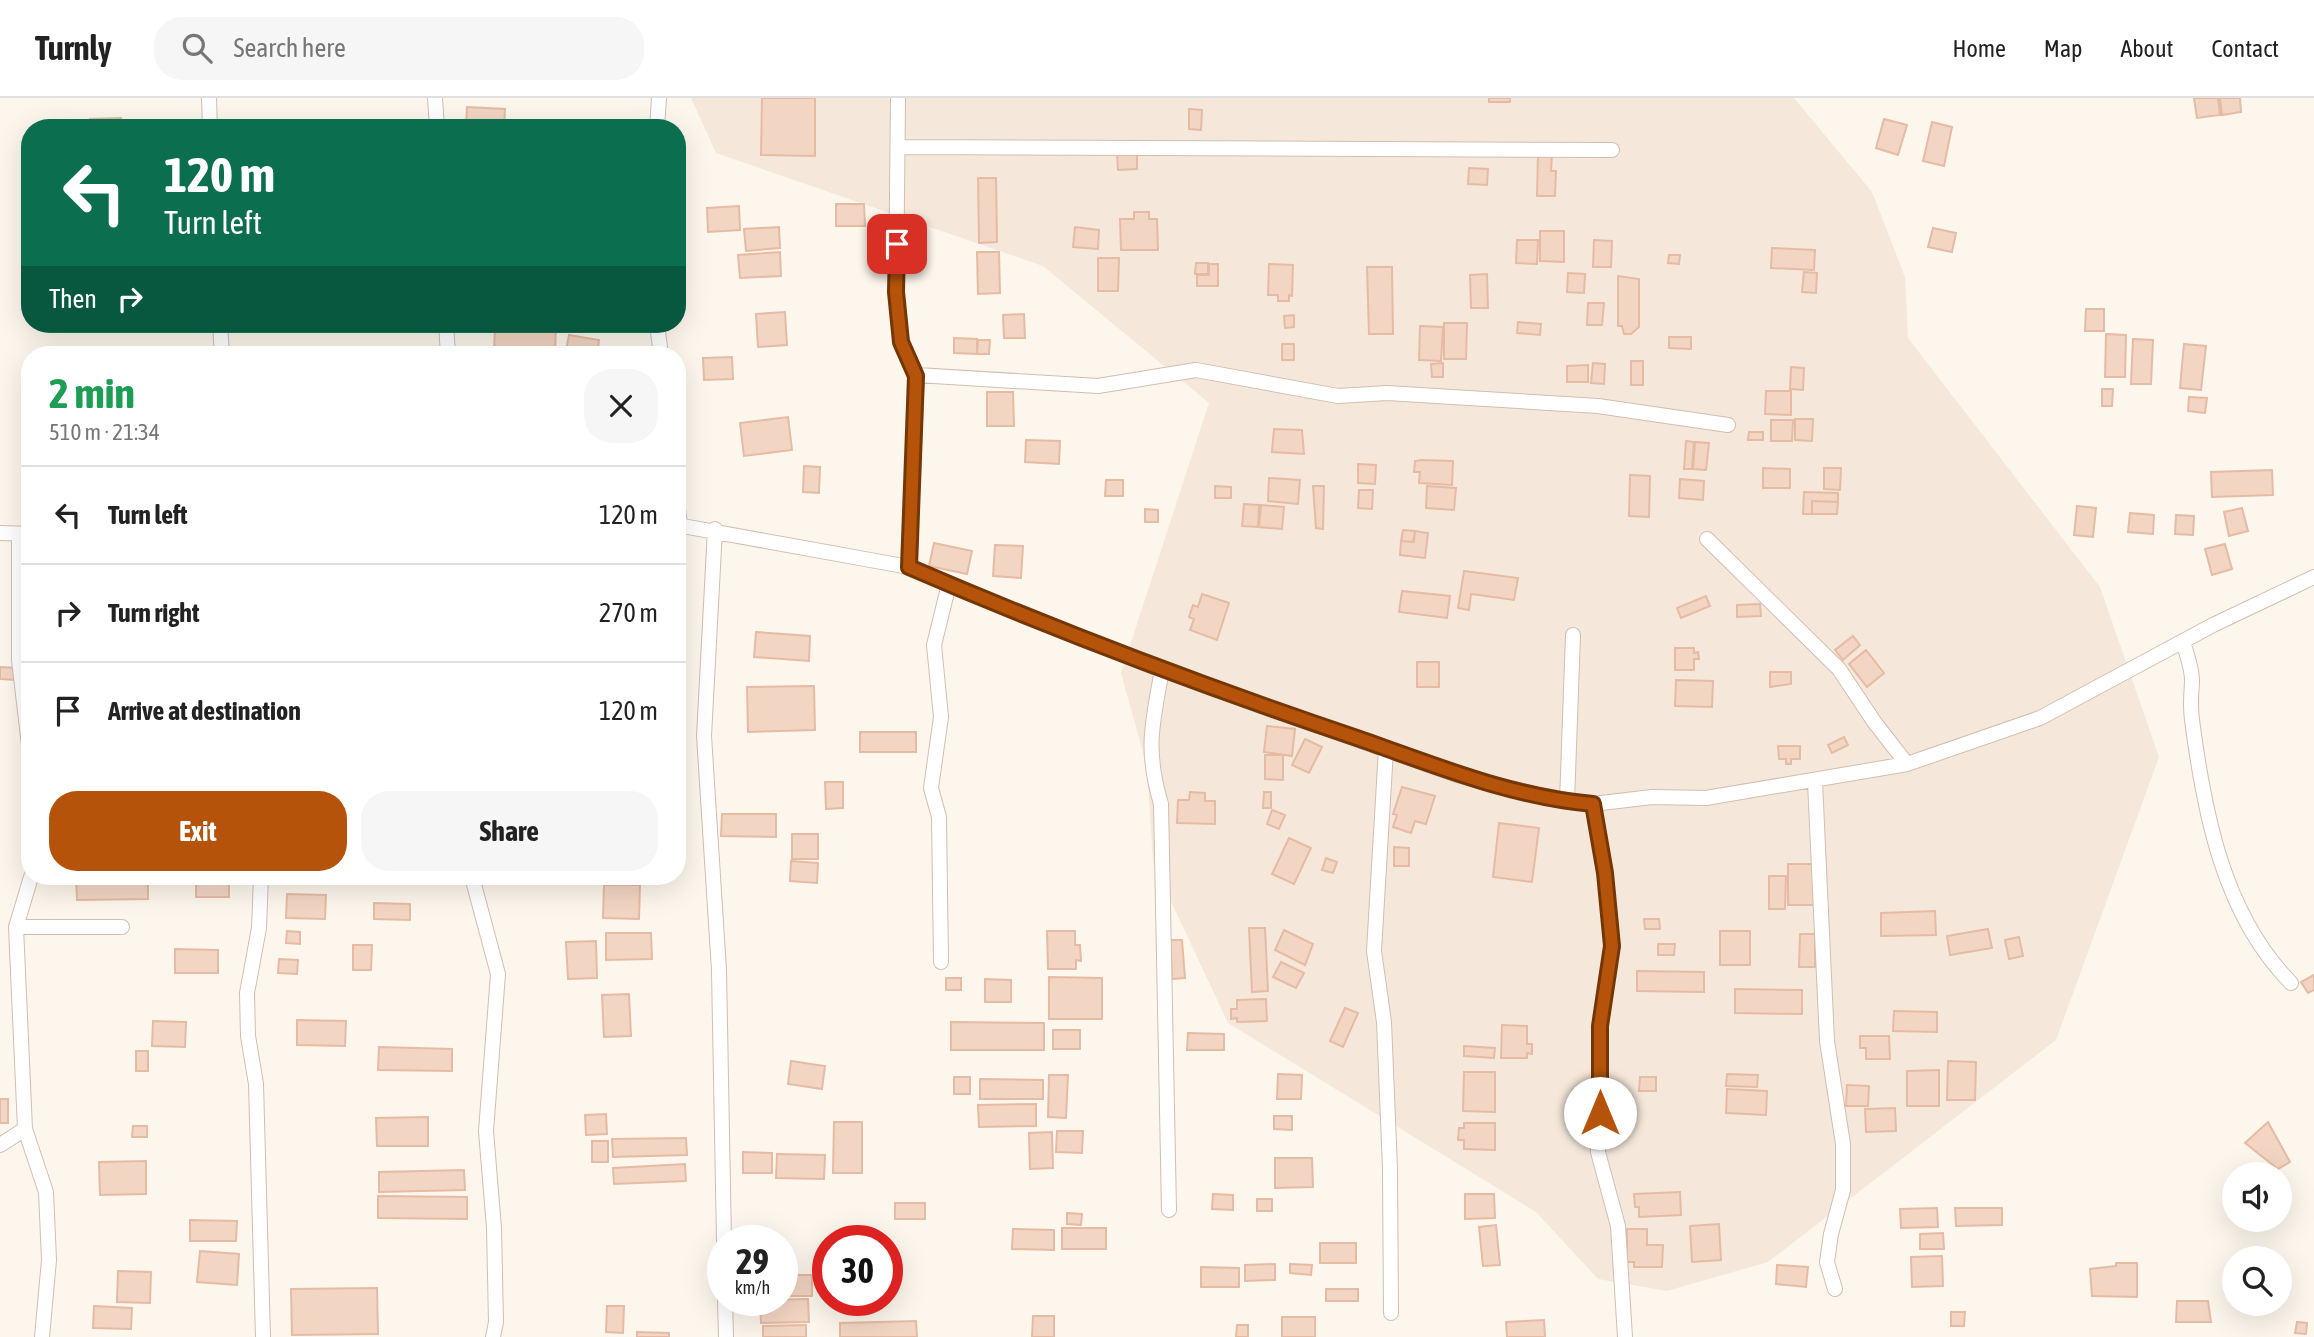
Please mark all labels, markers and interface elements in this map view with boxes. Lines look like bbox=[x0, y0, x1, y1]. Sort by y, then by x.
search box bbox=[154, 17, 644, 80]
text: Turnly bbox=[35, 29, 112, 67]
icon: search bbox=[178, 29, 216, 67]
text: Search here bbox=[234, 33, 346, 63]
text: Home bbox=[1952, 35, 2006, 62]
text: Map bbox=[2044, 35, 2082, 62]
text: About bbox=[2120, 35, 2173, 62]
text: Contact bbox=[2211, 35, 2279, 62]
text: 120 m bbox=[164, 146, 275, 202]
icon: left bbox=[49, 147, 140, 238]
text: Turn left bbox=[164, 204, 262, 241]
pin bbox=[867, 214, 927, 274]
icon: arrive bbox=[878, 225, 916, 263]
icon: right bbox=[111, 280, 149, 318]
text: Then bbox=[49, 284, 97, 314]
text: 2 min bbox=[49, 369, 135, 417]
button: close bbox=[584, 369, 658, 443]
text: 510 m · 21:34 bbox=[49, 419, 160, 445]
icon: left bbox=[49, 496, 87, 534]
text: Turn left bbox=[108, 500, 188, 530]
text: 120 m bbox=[599, 500, 658, 530]
icon: right bbox=[49, 594, 87, 632]
text: Turn right bbox=[108, 598, 199, 628]
text: 270 m bbox=[599, 598, 658, 628]
icon: arrive bbox=[49, 692, 87, 730]
text: Arrive at destination bbox=[108, 696, 301, 726]
text: 120 m bbox=[599, 696, 658, 726]
button: Exit bbox=[49, 791, 347, 871]
button: Share bbox=[361, 791, 658, 871]
position arrow bbox=[1563, 1076, 1637, 1150]
map controls bbox=[2222, 1162, 2292, 1316]
button: sound bbox=[2222, 1162, 2292, 1232]
speed limit sign: 30 bbox=[812, 1225, 903, 1316]
text: 29 bbox=[736, 1241, 769, 1281]
button: search bbox=[2222, 1246, 2292, 1316]
text: km/h bbox=[735, 1277, 770, 1298]

